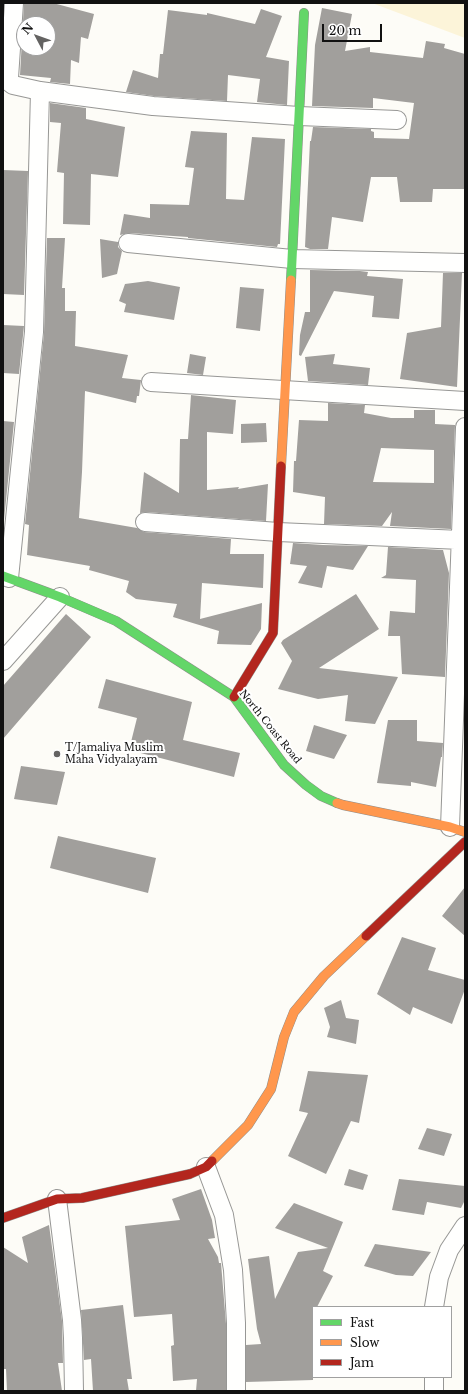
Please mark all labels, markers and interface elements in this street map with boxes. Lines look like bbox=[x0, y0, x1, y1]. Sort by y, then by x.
north arrow bbox=[16, 16, 56, 56]
scale bar bbox=[324, 16, 384, 42]
text: N bbox=[19, 20, 36, 37]
text: 20 m bbox=[329, 23, 361, 38]
street label: North Coast Road bbox=[237, 688, 303, 766]
place label: T/Jamaliya Muslim Maha Vidyalayam bbox=[65, 742, 163, 766]
marker: T/Jamaliya Muslim Maha Vidyalayam bbox=[52, 749, 62, 759]
legend bbox=[312, 1306, 452, 1378]
text: Fast bbox=[350, 1315, 374, 1330]
text: Slow bbox=[350, 1335, 379, 1350]
text: Jam bbox=[350, 1355, 374, 1370]

